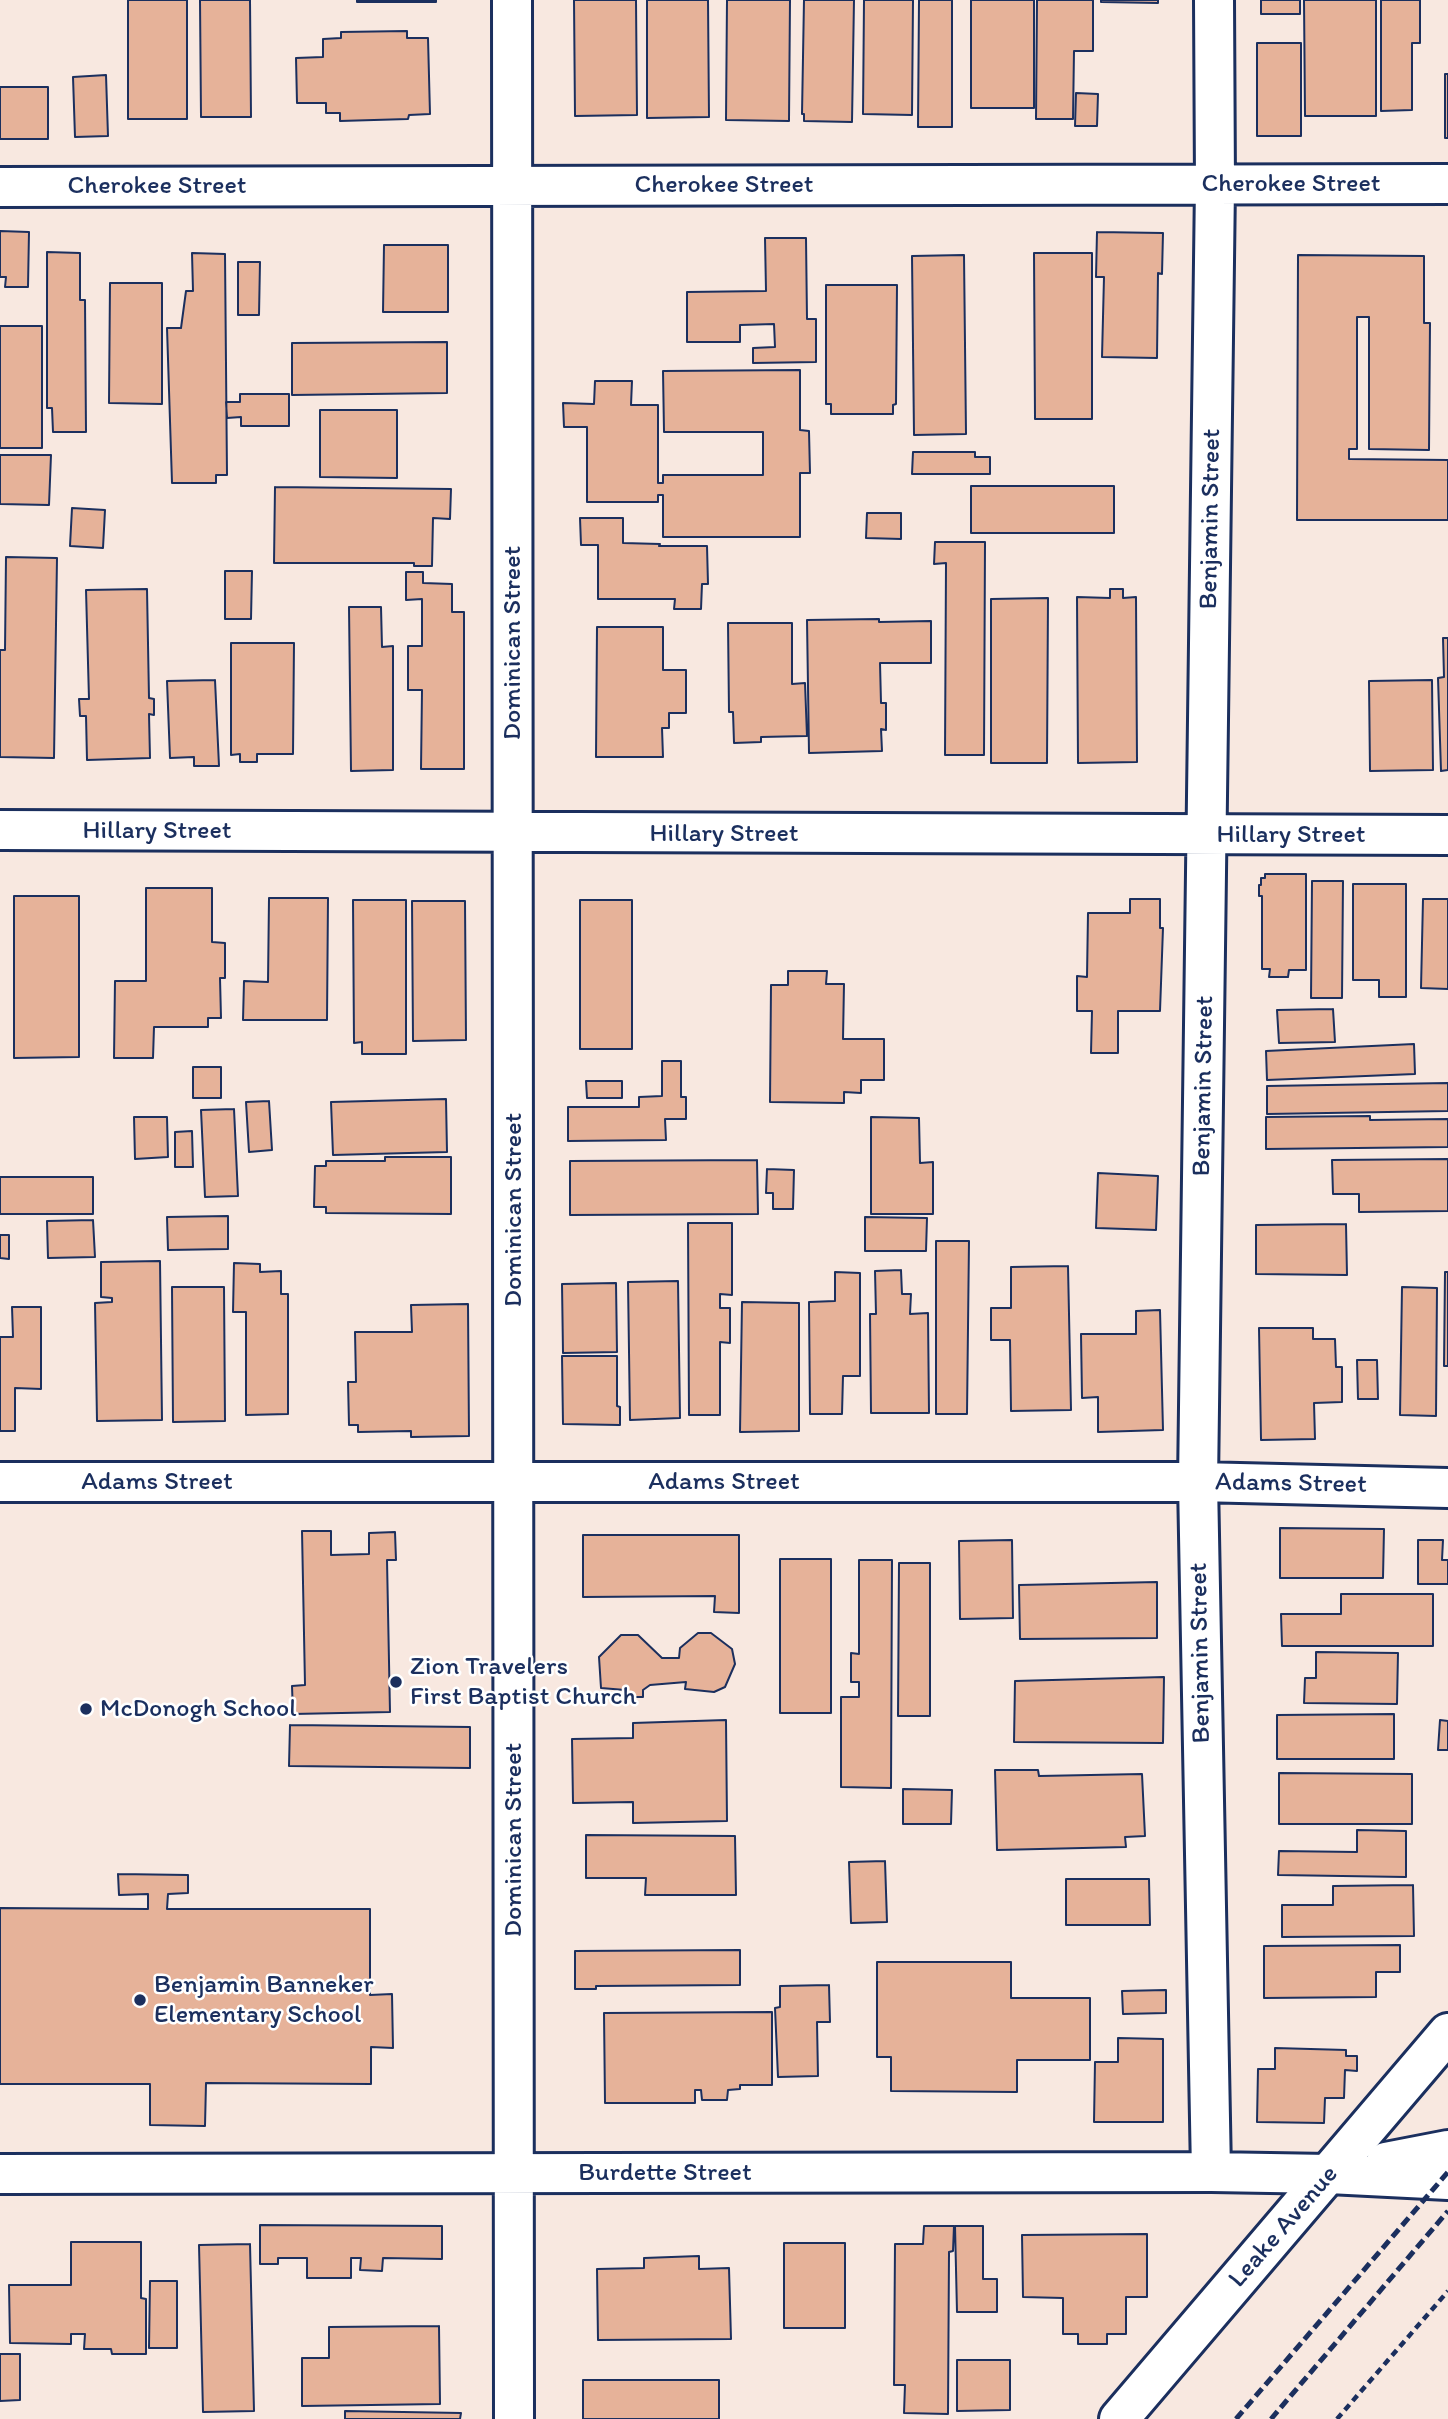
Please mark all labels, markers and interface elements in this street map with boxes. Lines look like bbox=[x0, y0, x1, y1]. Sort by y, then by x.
street label: Cherokee Street bbox=[1201, 168, 1381, 200]
street label: Cherokee Street bbox=[634, 169, 814, 201]
street label: Cherokee Street bbox=[67, 170, 247, 202]
street label: Benjamin Street bbox=[1194, 428, 1228, 610]
street label: Dominican Street bbox=[497, 546, 529, 740]
street label: Hillary Street bbox=[82, 815, 232, 847]
street label: Hillary Street bbox=[649, 818, 799, 850]
street label: Hillary Street bbox=[1216, 819, 1366, 851]
street label: Benjamin Street bbox=[1187, 995, 1221, 1177]
street label: Dominican Street bbox=[498, 1113, 530, 1307]
street label: Adams Street bbox=[81, 1466, 233, 1498]
street label: Adams Street bbox=[648, 1466, 800, 1498]
street label: Adams Street bbox=[1215, 1467, 1367, 1501]
street label: Benjamin Street bbox=[1184, 1562, 1218, 1744]
place label: Zion Travelers First Baptist Church bbox=[410, 1651, 636, 1712]
marker: Zion Travelers First Baptist Church bbox=[388, 1674, 404, 1690]
place label: McDonogh School bbox=[100, 1693, 297, 1725]
marker: McDonogh School bbox=[78, 1701, 94, 1717]
street label: Dominican Street bbox=[498, 1743, 530, 1937]
place label: Benjamin Banneker Elementary School bbox=[154, 1969, 374, 2030]
marker: Benjamin Banneker Elementary School bbox=[132, 1992, 148, 2008]
street label: Burdette Street bbox=[578, 2157, 752, 2189]
street label: Leake Avenue bbox=[1223, 2160, 1345, 2294]

